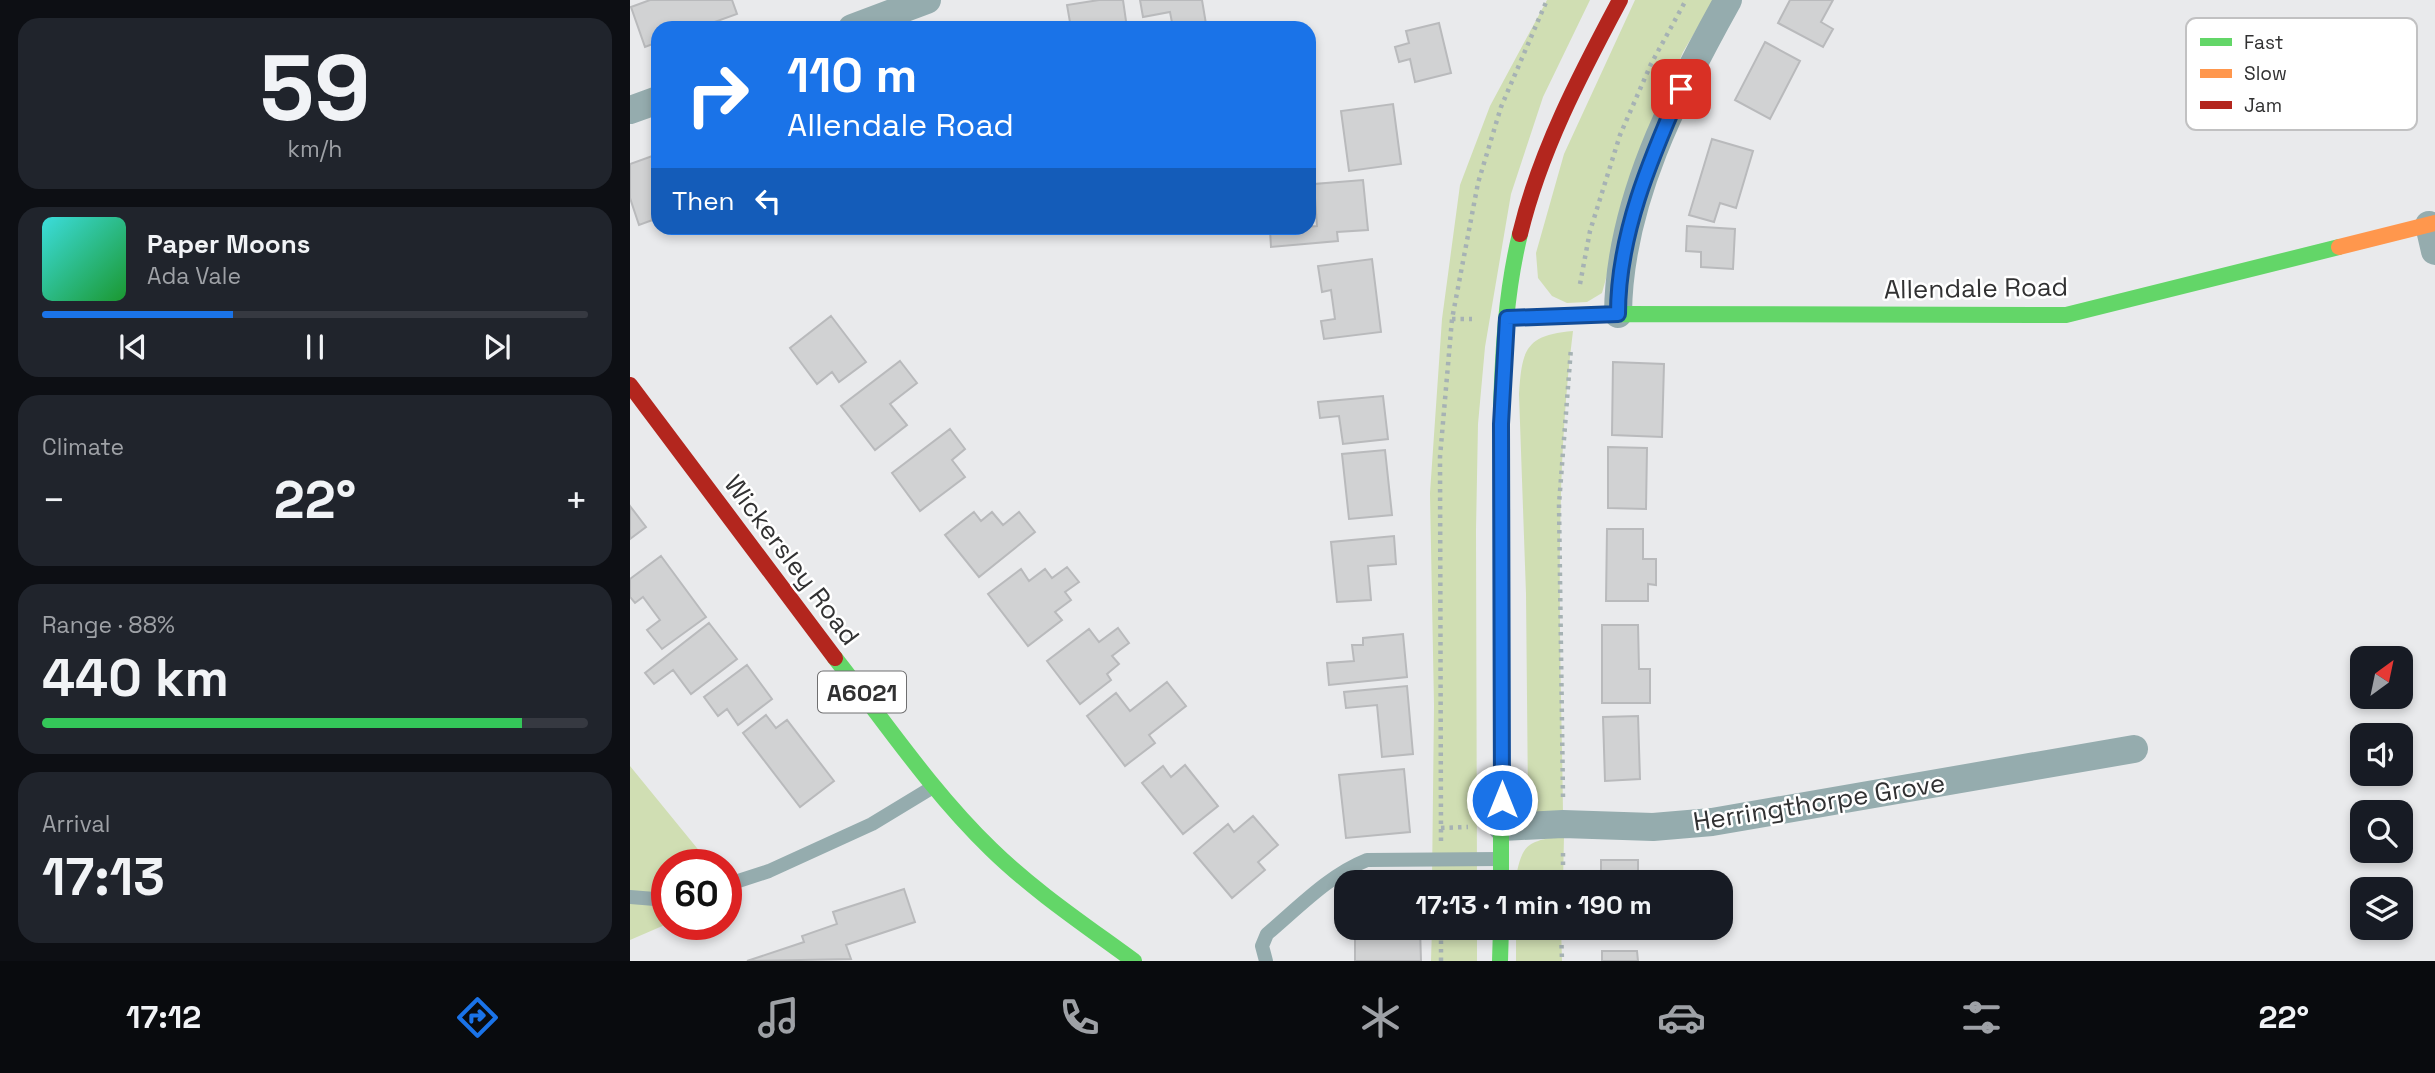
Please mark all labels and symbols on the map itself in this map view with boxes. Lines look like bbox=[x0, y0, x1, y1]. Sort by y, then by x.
legend bbox=[2186, 18, 2417, 130]
text: Fast bbox=[2244, 30, 2284, 55]
pin bbox=[1651, 59, 1711, 119]
text: Slow bbox=[2244, 61, 2287, 86]
text: Jam bbox=[2244, 93, 2282, 118]
street label: Allendale Road bbox=[1884, 269, 2068, 307]
street label: Wickersley Road bbox=[717, 468, 867, 652]
north arrow bbox=[2350, 646, 2413, 709]
road number: A6021 bbox=[818, 672, 906, 712]
position arrow bbox=[1465, 763, 1539, 837]
street label: Herringthorpe Grove bbox=[1691, 765, 1947, 839]
speed limit sign: 60 bbox=[651, 849, 742, 940]

